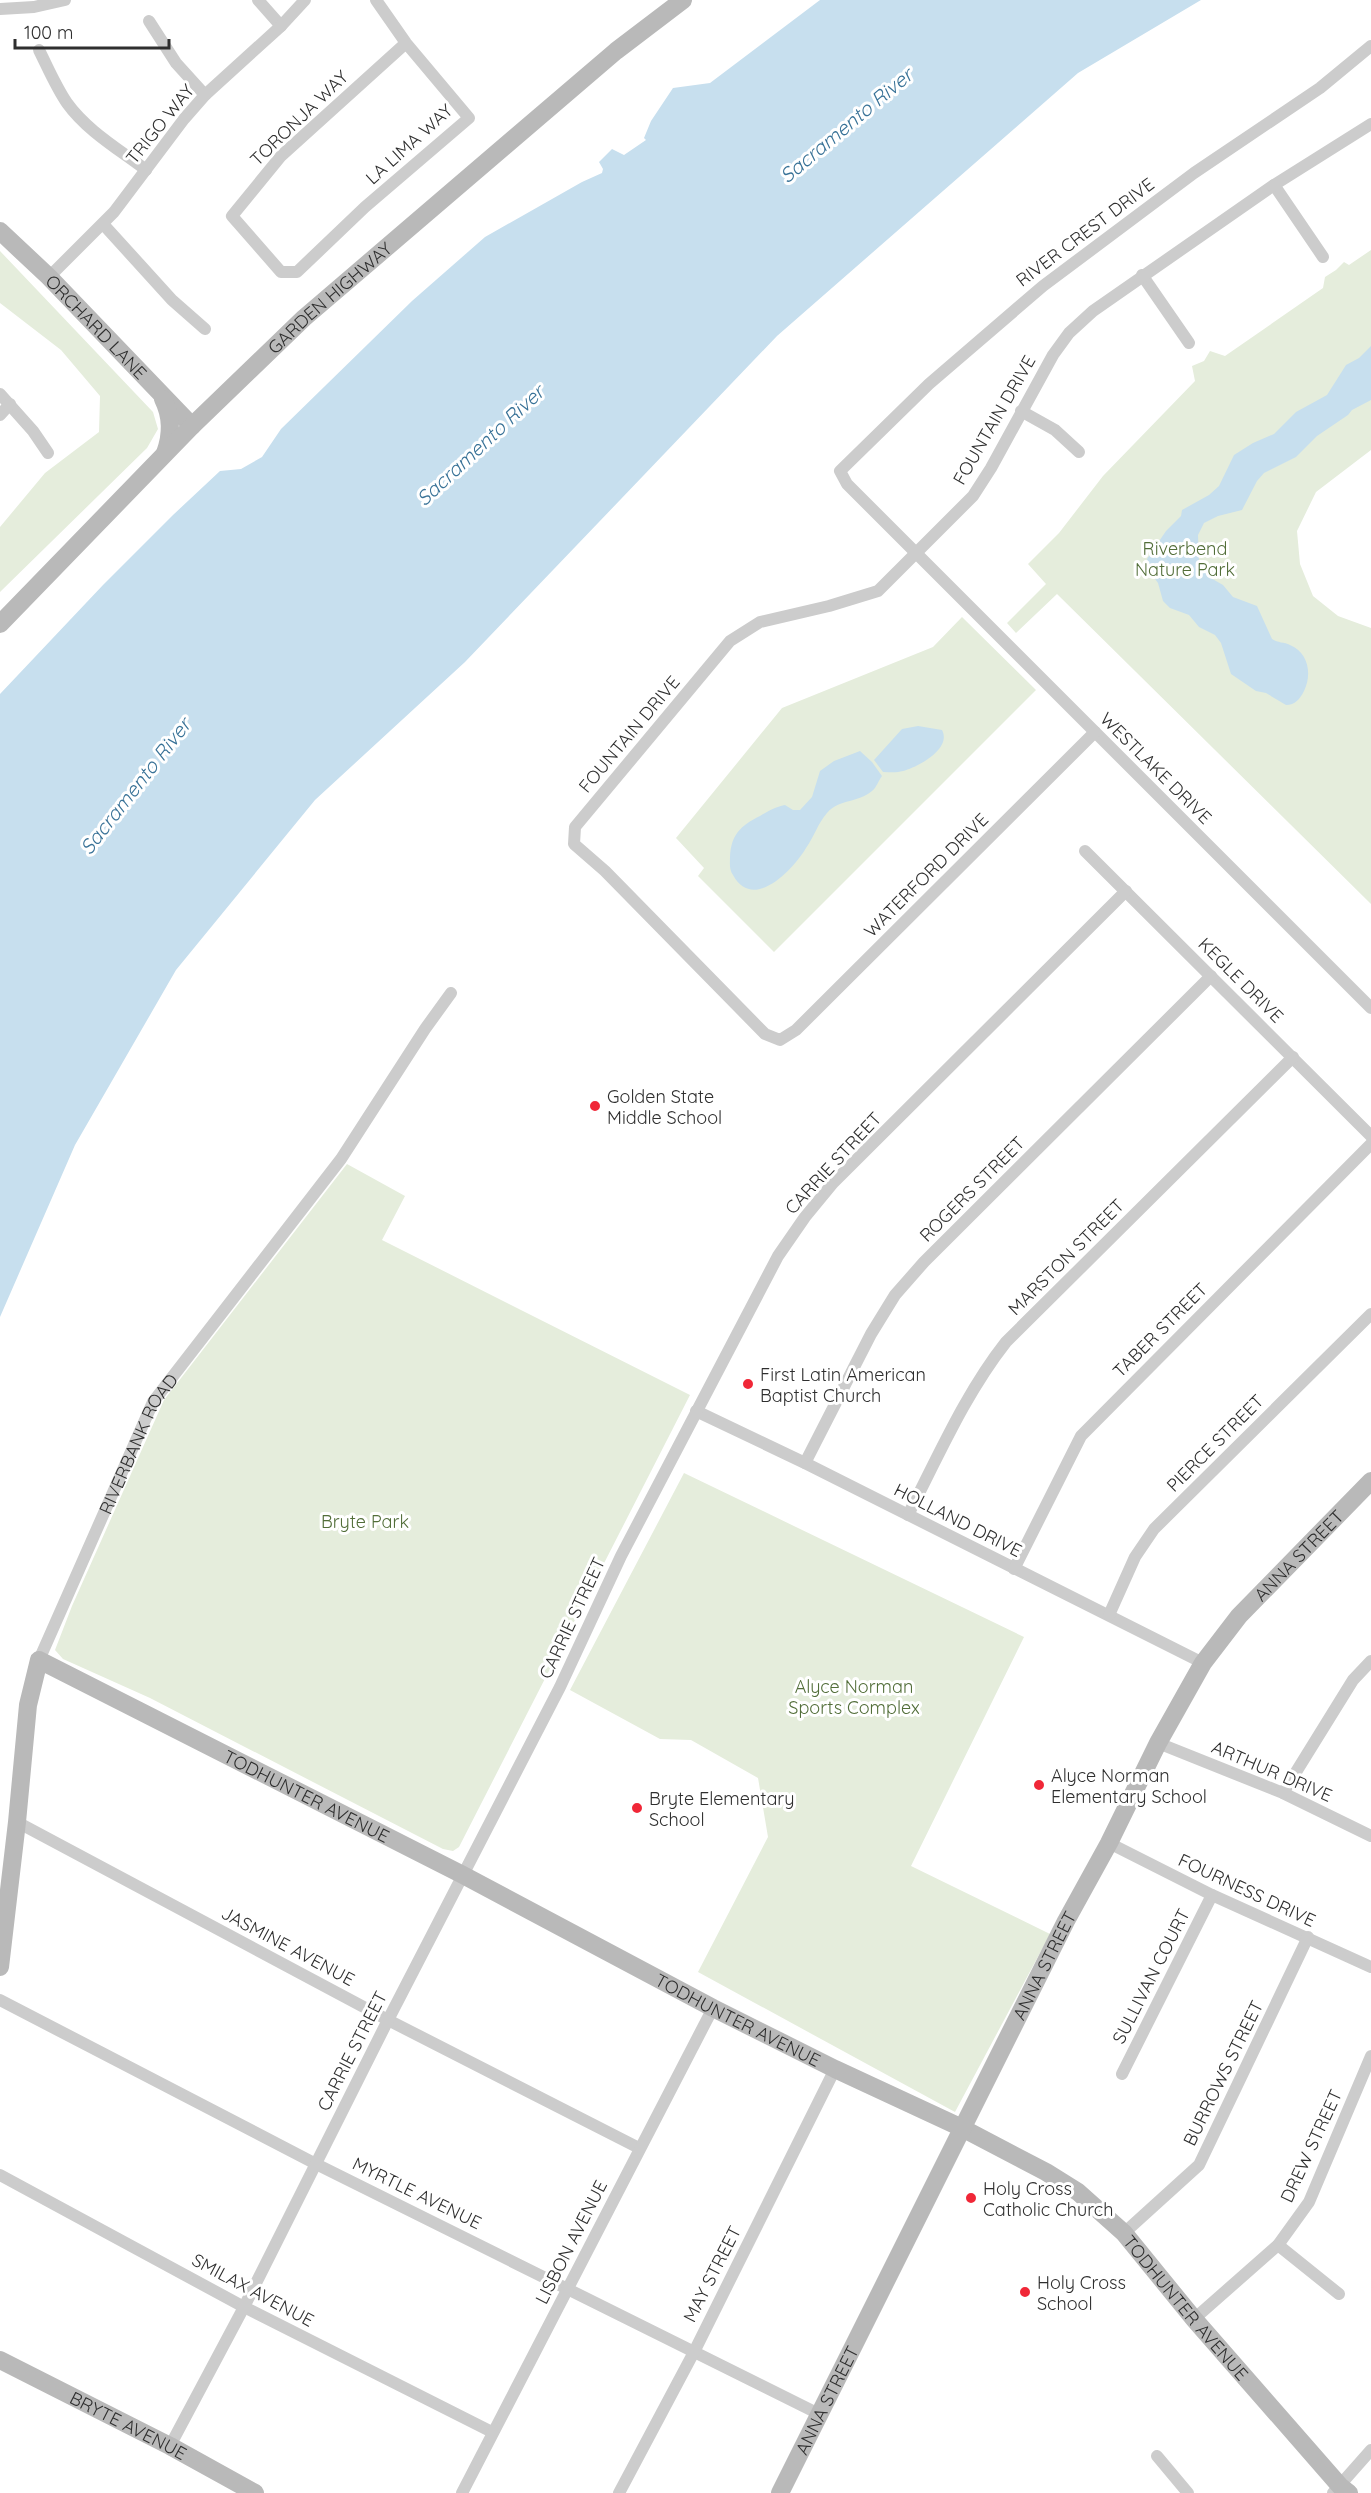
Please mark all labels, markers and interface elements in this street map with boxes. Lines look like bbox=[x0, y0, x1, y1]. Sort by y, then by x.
scale bar bbox=[15, 12, 170, 50]
text: 100 m bbox=[24, 21, 73, 44]
water label: Sacramento River bbox=[774, 61, 919, 188]
street label: TORONJA WAY bbox=[245, 65, 353, 171]
street label: TRIGO WAY bbox=[121, 79, 199, 169]
street label: LA LIMA WAY bbox=[361, 99, 457, 189]
street label: RIVER CREST DRIVE bbox=[1011, 172, 1159, 292]
street label: GARDEN HIGHWAY bbox=[262, 237, 396, 359]
street label: ORCHARD LANE bbox=[41, 269, 152, 384]
street label: FOUNTAIN DRIVE bbox=[948, 351, 1040, 489]
water label: Sacramento River bbox=[411, 378, 551, 511]
park label: Riverbend Nature Park bbox=[1135, 537, 1235, 581]
street label: FOUNTAIN DRIVE bbox=[573, 671, 685, 797]
street label: WESTLAKE DRIVE bbox=[1095, 707, 1217, 829]
water label: Sacramento River bbox=[74, 711, 197, 859]
street label: WATERFORD DRIVE bbox=[859, 808, 993, 942]
street label: KEGLE DRIVE bbox=[1194, 933, 1288, 1027]
place label: Golden State Middle School bbox=[607, 1085, 722, 1129]
marker: Golden State Middle School bbox=[588, 1099, 602, 1113]
street label: CARRIE STREET bbox=[780, 1107, 886, 1219]
street label: ROGERS STREET bbox=[914, 1131, 1030, 1247]
street label: MARSTON STREET bbox=[1003, 1194, 1129, 1320]
street label: TABER STREET bbox=[1108, 1278, 1212, 1382]
place label: First Latin American Baptist Church bbox=[760, 1363, 926, 1407]
street label: RIVERBANK ROAD bbox=[93, 1369, 182, 1518]
marker: First Latin American Baptist Church bbox=[741, 1377, 755, 1391]
street label: PIERCE STREET bbox=[1161, 1389, 1269, 1497]
street label: HOLLAND DRIVE bbox=[890, 1478, 1026, 1562]
street label: ANNA STREET bbox=[1249, 1505, 1348, 1606]
park label: Bryte Park bbox=[321, 1510, 409, 1533]
street label: CARRIE STREET bbox=[534, 1553, 610, 1682]
park label: Alyce Norman Sports Complex bbox=[788, 1675, 920, 1719]
street label: ARTHUR DRIVE bbox=[1208, 1735, 1336, 1807]
street label: TODHUNTER AVENUE bbox=[220, 1744, 393, 1847]
place label: Alyce Norman Elementary School bbox=[1051, 1764, 1207, 1808]
marker: Alyce Norman Elementary School bbox=[1032, 1778, 1046, 1792]
place label: Bryte Elementary School bbox=[649, 1787, 794, 1831]
marker: Bryte Elementary School bbox=[630, 1801, 644, 1815]
street label: FOURNESS DRIVE bbox=[1175, 1848, 1319, 1932]
street label: JASMINE AVENUE bbox=[217, 1901, 359, 1991]
street label: SULLIVAN COURT bbox=[1107, 1904, 1195, 2047]
street label: ANNA STREET bbox=[1007, 1907, 1081, 2024]
street label: TODHUNTER AVENUE bbox=[651, 1968, 825, 2071]
street label: CARRIE STREET bbox=[312, 1987, 392, 2115]
street label: BURROWS STREET bbox=[1178, 1996, 1268, 2149]
street label: DREW STREET bbox=[1275, 2086, 1347, 2206]
street label: MYRTLE AVENUE bbox=[349, 2152, 485, 2234]
street label: LISBON AVENUE bbox=[530, 2176, 612, 2308]
place label: Holy Cross Catholic Church bbox=[983, 2177, 1113, 2221]
marker: Holy Cross Catholic Church bbox=[964, 2191, 978, 2205]
street label: MAY STREET bbox=[678, 2222, 746, 2326]
street label: TODHUNTER AVENUE bbox=[1119, 2230, 1254, 2385]
street label: SMILAX AVENUE bbox=[188, 2248, 318, 2332]
place label: Holy Cross School bbox=[1037, 2271, 1126, 2315]
marker: Holy Cross School bbox=[1018, 2285, 1032, 2299]
street label: ANNA STREET bbox=[790, 2342, 863, 2458]
street label: BRYTE AVENUE bbox=[66, 2386, 191, 2465]

